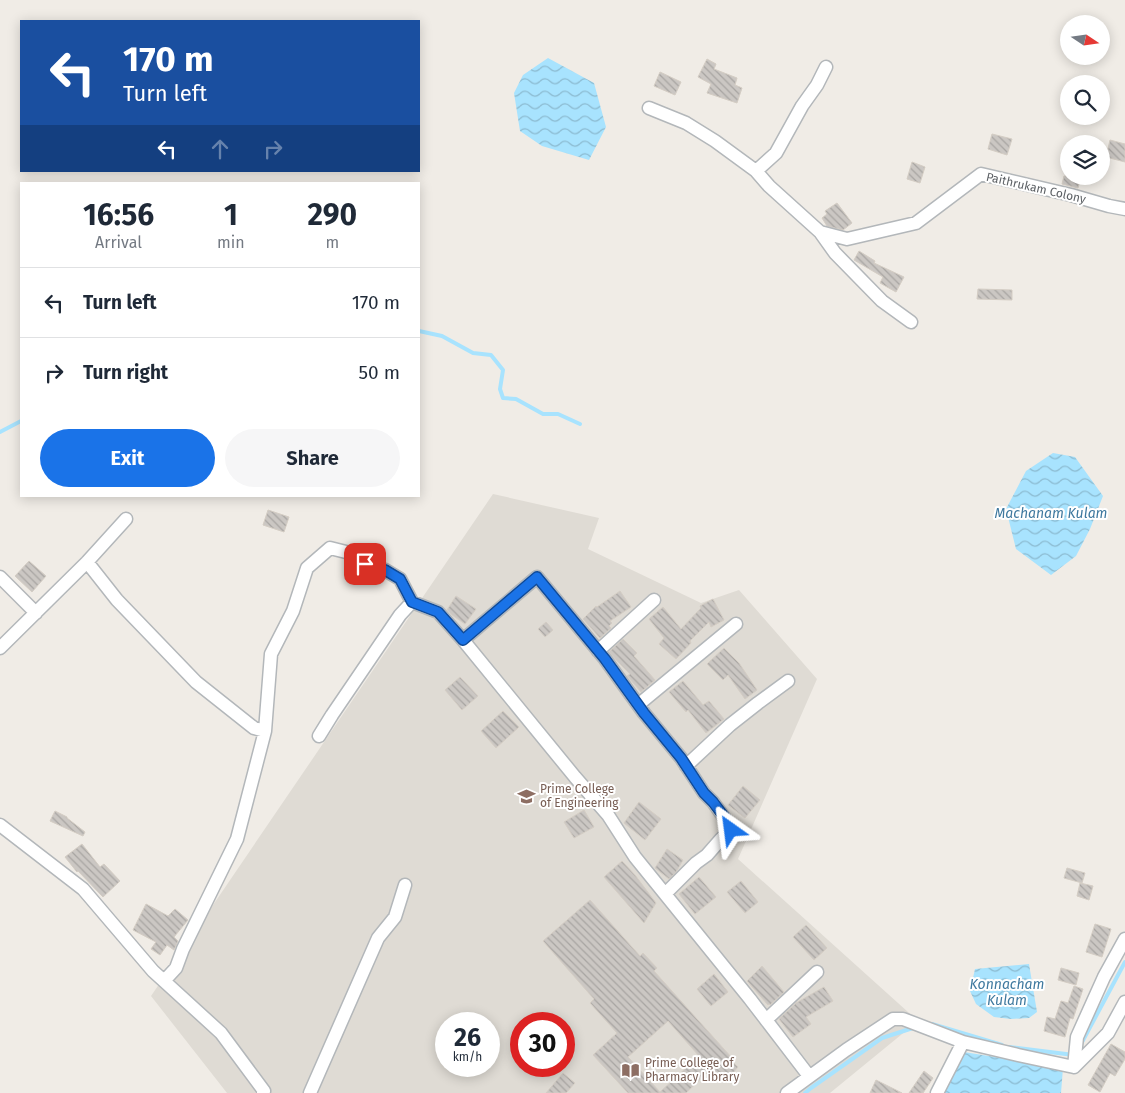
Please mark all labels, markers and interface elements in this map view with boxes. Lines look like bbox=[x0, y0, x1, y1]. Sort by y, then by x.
north arrow bbox=[1060, 15, 1110, 65]
map controls bbox=[1060, 15, 1110, 185]
text: 170 m bbox=[123, 38, 214, 80]
icon: left bbox=[40, 40, 105, 105]
button: search bbox=[1060, 75, 1110, 125]
text: Turn left bbox=[123, 80, 207, 107]
icon: left bbox=[153, 135, 181, 163]
icon: ahead bbox=[206, 135, 234, 163]
icon: right bbox=[259, 135, 287, 163]
button: layers bbox=[1060, 135, 1110, 185]
street label: Paithrukam Colony bbox=[985, 170, 1087, 206]
text: 16:56 bbox=[83, 197, 154, 233]
text: 1 bbox=[224, 197, 238, 233]
text: 290 bbox=[308, 197, 357, 233]
text: Arrival bbox=[95, 233, 142, 252]
text: min bbox=[217, 233, 245, 252]
text: m bbox=[325, 233, 339, 252]
icon: left bbox=[40, 289, 68, 317]
text: Turn left bbox=[83, 291, 157, 314]
text: 170 m bbox=[352, 291, 400, 314]
icon: right bbox=[40, 359, 68, 387]
text: Turn right bbox=[83, 361, 168, 384]
text: 50 m bbox=[359, 361, 400, 384]
button: Exit bbox=[40, 429, 215, 487]
button: Share bbox=[225, 429, 400, 487]
water label: Machanam Kulam bbox=[995, 505, 1107, 522]
pin bbox=[344, 543, 386, 585]
icon: arrive bbox=[351, 550, 379, 578]
place label: Prime College of Engineering bbox=[540, 782, 619, 810]
school or university icon: Prime College of Engineering bbox=[516, 786, 536, 806]
position arrow bbox=[704, 803, 756, 855]
water label: Konnacham Kulam bbox=[970, 976, 1044, 1009]
speed limit sign: 30 bbox=[510, 1012, 575, 1077]
text: 26 bbox=[454, 1023, 481, 1053]
text: km/h bbox=[453, 1050, 482, 1064]
place label: Prime College of Pharmacy Library bbox=[645, 1056, 739, 1084]
library icon: Prime College of Pharmacy Library bbox=[621, 1060, 641, 1080]

